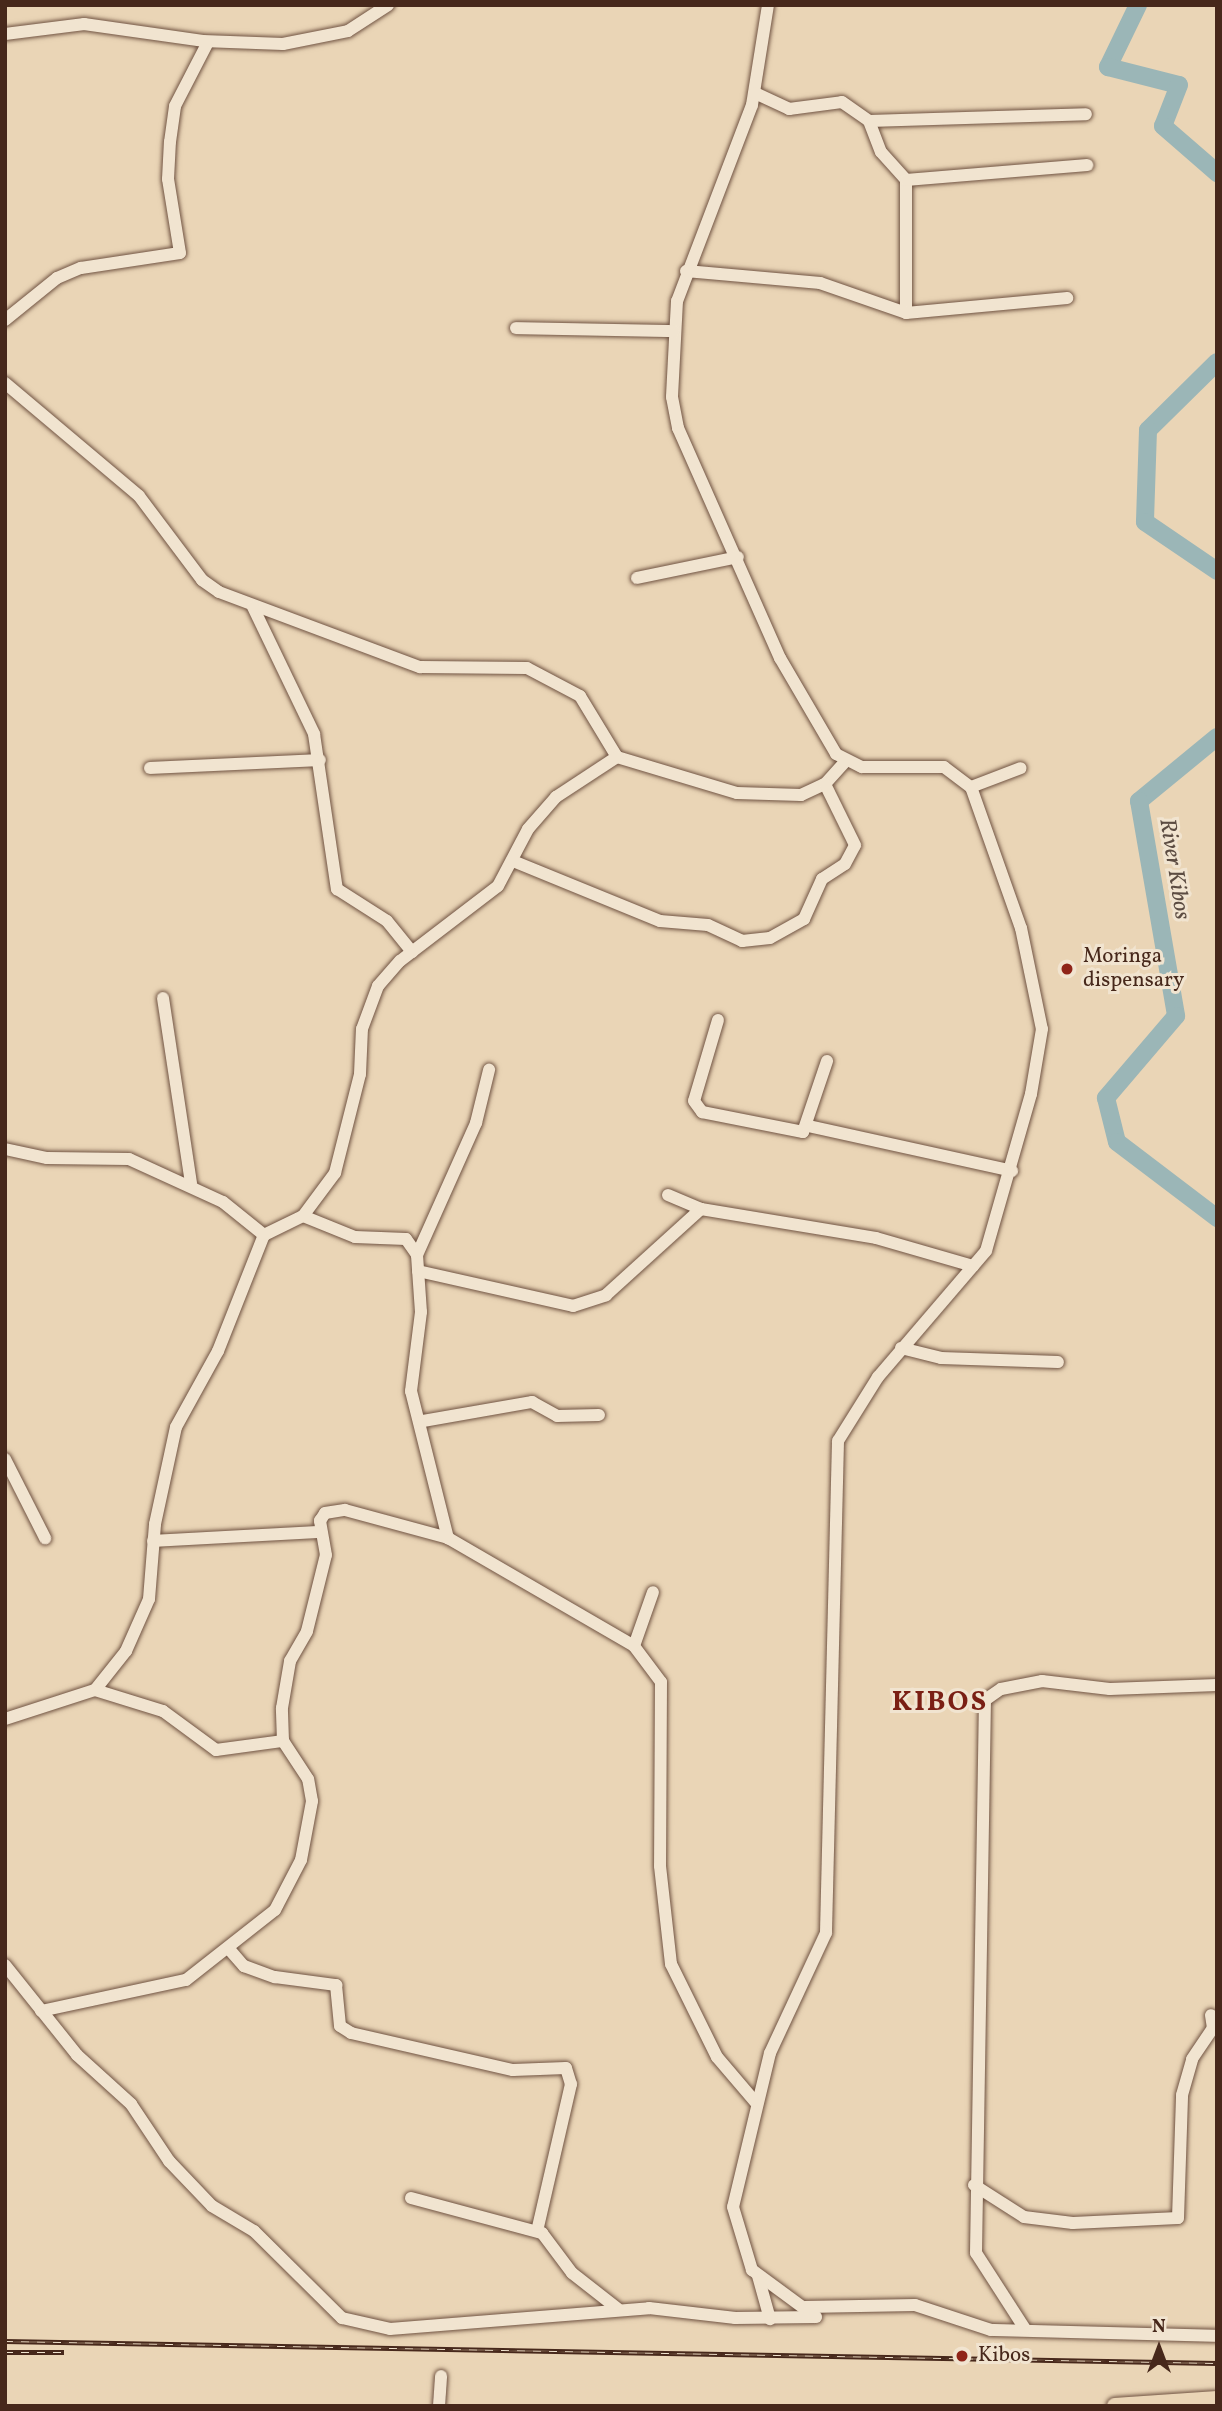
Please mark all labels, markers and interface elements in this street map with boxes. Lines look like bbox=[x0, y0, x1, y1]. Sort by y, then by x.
water label: River Kibos bbox=[1152, 816, 1196, 922]
place label: Moringa dispensary bbox=[1083, 944, 1184, 994]
marker: Moringa dispensary bbox=[1057, 959, 1077, 979]
district label: KIBOS bbox=[892, 1686, 988, 1720]
north arrow bbox=[1124, 2313, 1194, 2383]
text: N bbox=[1152, 2314, 1166, 2340]
place label: Kibos bbox=[978, 2343, 1030, 2369]
marker: Kibos bbox=[952, 2346, 972, 2366]

